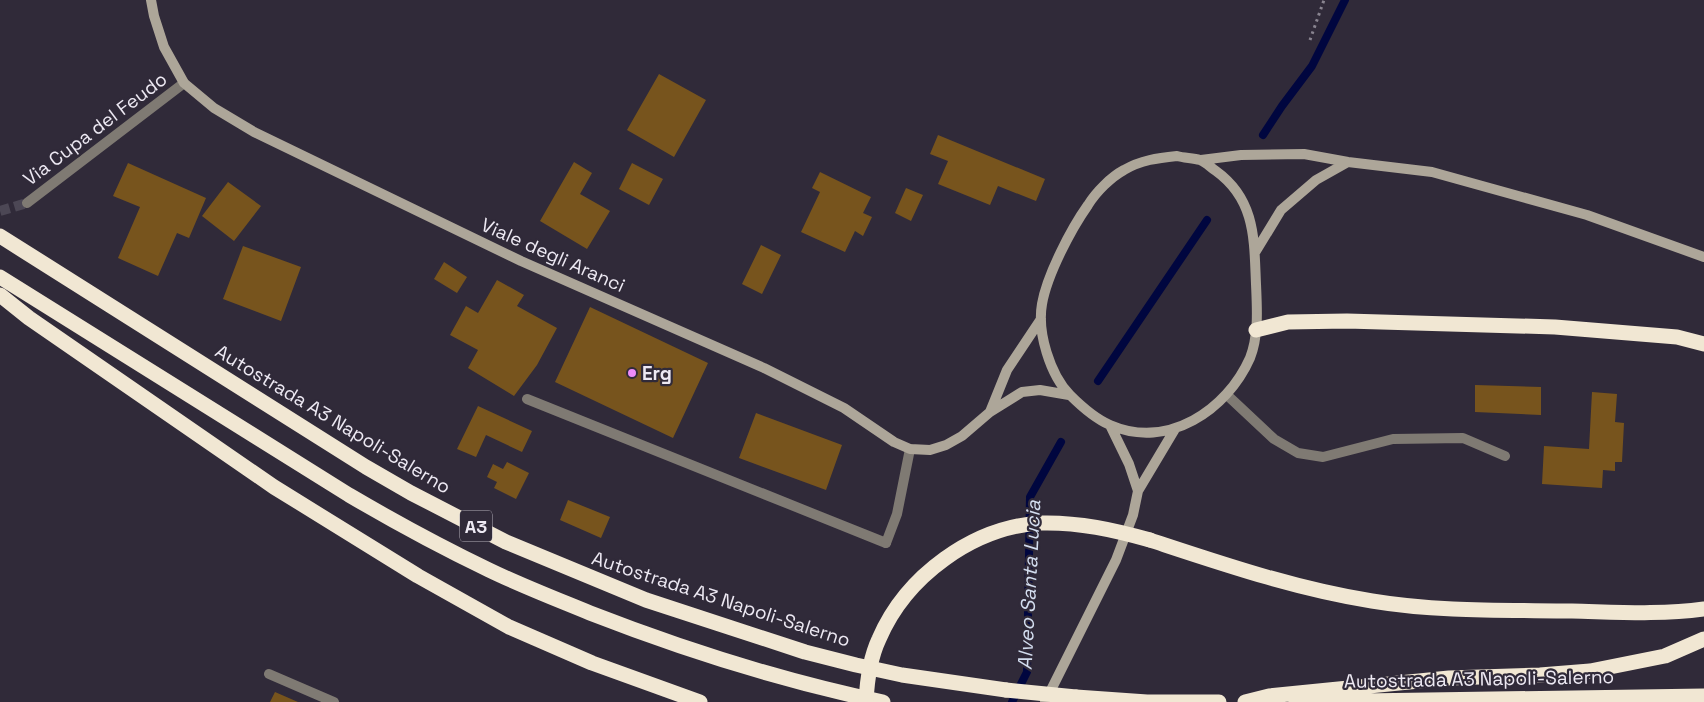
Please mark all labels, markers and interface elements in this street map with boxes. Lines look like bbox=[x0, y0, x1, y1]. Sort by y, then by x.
street label: Via Cupa del Feudo bbox=[18, 67, 172, 191]
street label: Viale degli Aranci bbox=[477, 212, 629, 298]
street label: Autostrada A3 Napoli-Salerno bbox=[211, 339, 455, 499]
place label: Erg bbox=[642, 361, 672, 386]
marker: Erg bbox=[626, 367, 638, 379]
water label: Alveo Santa Lucia bbox=[1012, 499, 1046, 671]
road number: A3 bbox=[460, 511, 492, 542]
street label: Autostrada A3 Napoli-Salerno bbox=[589, 545, 853, 653]
street label: Autostrada A3 Napoli-Salerno bbox=[1344, 664, 1614, 694]

